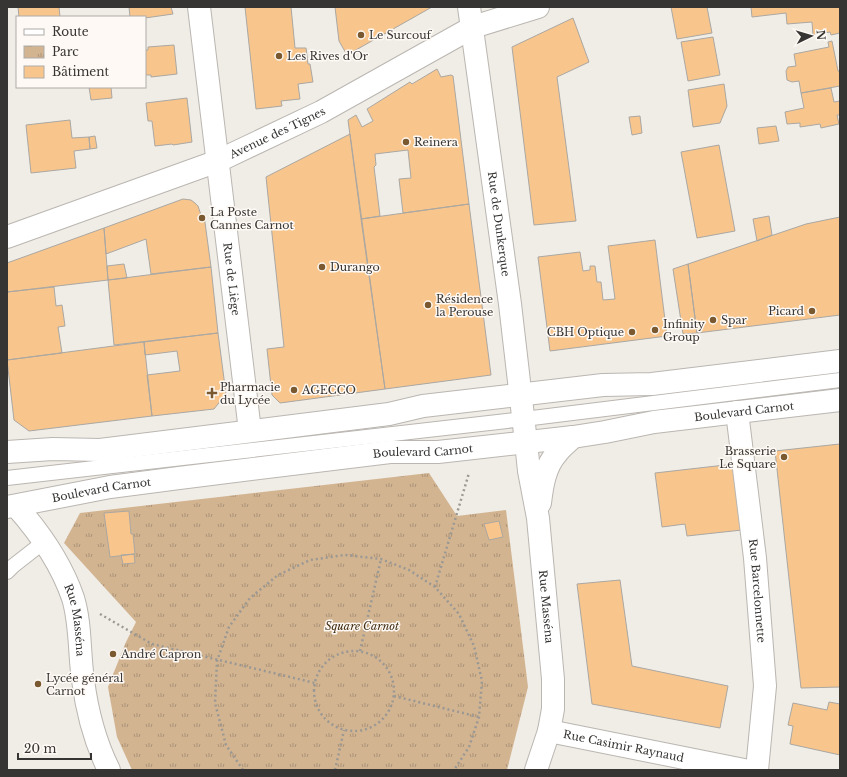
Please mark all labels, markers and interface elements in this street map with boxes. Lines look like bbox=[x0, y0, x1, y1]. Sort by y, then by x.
legend bbox=[16, 16, 146, 88]
north arrow bbox=[791, 16, 831, 56]
text: Route bbox=[52, 24, 89, 39]
place label: Le Surcouf bbox=[369, 28, 433, 42]
text: N bbox=[814, 29, 828, 42]
marker: Le Surcouf bbox=[356, 30, 366, 40]
text: Parc bbox=[52, 44, 79, 59]
place label: Les Rives d'Or bbox=[287, 49, 369, 63]
marker: Les Rives d'Or bbox=[274, 51, 284, 61]
text: Bâtiment bbox=[52, 64, 110, 79]
street label: Avenue des Tignes bbox=[226, 104, 328, 162]
place label: Reinera bbox=[414, 135, 459, 149]
marker: Reinera bbox=[401, 137, 411, 147]
street label: Rue de Dunkerque bbox=[485, 171, 513, 277]
place label: La Poste Cannes Carnot bbox=[210, 205, 294, 232]
marker: La Poste Cannes Carnot bbox=[197, 213, 207, 223]
street label: Rue de Liège bbox=[220, 242, 243, 316]
place label: Durango bbox=[330, 260, 380, 274]
marker: Durango bbox=[317, 262, 327, 272]
place label: Résidence la Perouse bbox=[436, 292, 493, 319]
marker: Résidence la Perouse bbox=[423, 300, 433, 310]
place label: Picard bbox=[768, 304, 805, 318]
marker: Picard bbox=[807, 306, 817, 316]
place label: Spar bbox=[721, 313, 748, 327]
marker: Spar bbox=[708, 315, 718, 325]
place label: Infinity Group bbox=[663, 317, 705, 344]
place label: CBH Optique bbox=[547, 325, 624, 339]
marker: Infinity Group bbox=[650, 325, 660, 335]
marker: CBH Optique bbox=[627, 327, 637, 337]
place label: Pharmacie du Lycée bbox=[220, 380, 280, 407]
place label: AGECCO bbox=[301, 383, 356, 397]
marker: AGECCO bbox=[289, 385, 299, 395]
marker: Pharmacie du Lycée bbox=[207, 388, 217, 398]
street label: Boulevard Carnot bbox=[693, 398, 796, 424]
street label: Boulevard Carnot bbox=[372, 441, 474, 461]
place label: Brasserie Le Square bbox=[719, 444, 776, 471]
marker: Brasserie Le Square bbox=[779, 452, 789, 462]
street label: Boulevard Carnot bbox=[51, 475, 153, 505]
street label: Rue Barcelonnette bbox=[746, 538, 769, 643]
street label: Rue Masséna bbox=[536, 569, 557, 645]
street label: Rue Masséna bbox=[61, 582, 88, 658]
park label: Square Carnot bbox=[325, 619, 399, 633]
place label: André Capron bbox=[120, 647, 202, 661]
marker: André Capron bbox=[108, 649, 118, 659]
place label: Lycée général Carnot bbox=[46, 671, 124, 698]
marker: Lycée général Carnot bbox=[33, 679, 43, 689]
street label: Rue Casimir Raynaud bbox=[562, 727, 686, 765]
scale bar bbox=[18, 735, 91, 761]
text: 20 m bbox=[24, 741, 56, 756]

